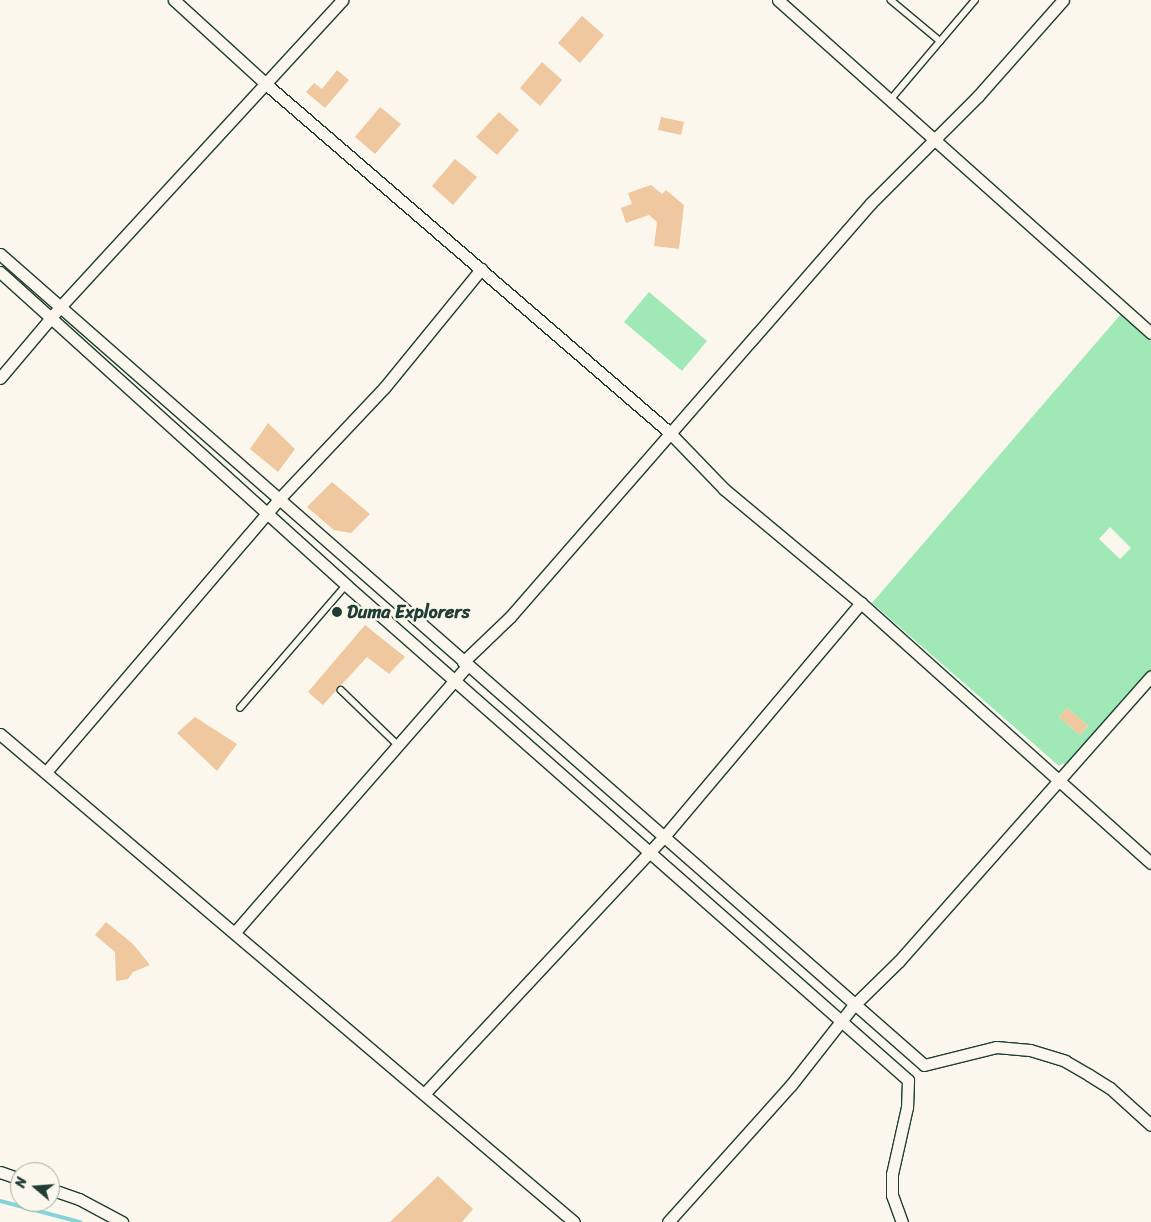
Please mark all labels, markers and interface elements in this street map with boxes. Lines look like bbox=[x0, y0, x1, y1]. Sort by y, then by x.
place label: Duma Explorers bbox=[347, 601, 469, 623]
marker: Duma Explorers bbox=[331, 606, 343, 618]
north arrow bbox=[10, 1162, 60, 1212]
text: N bbox=[8, 1174, 35, 1191]

